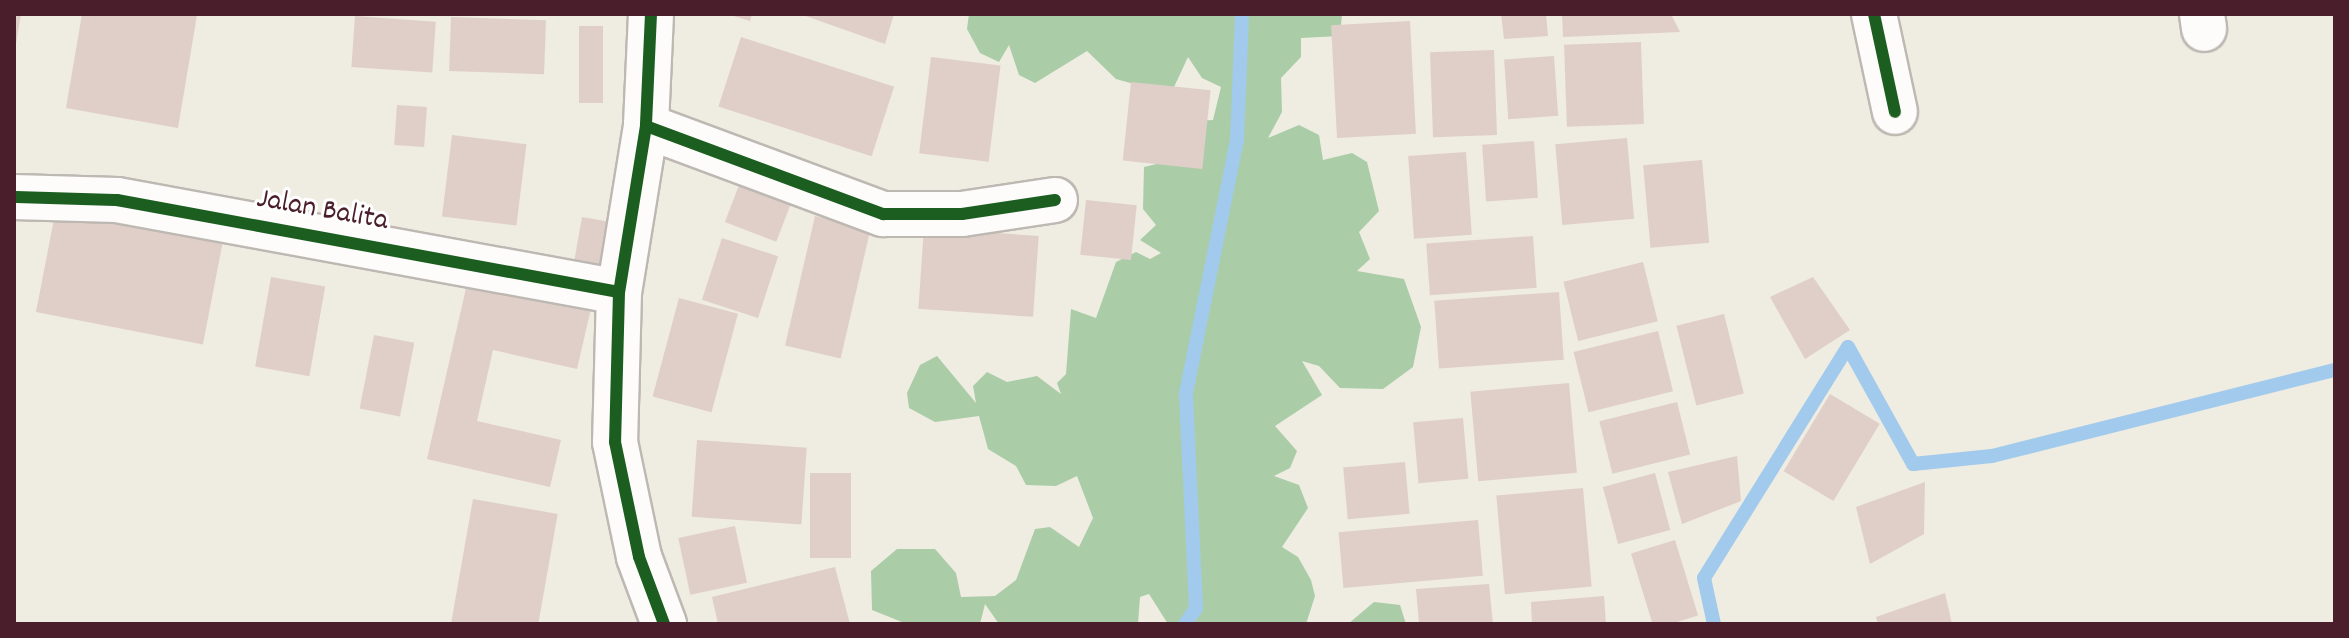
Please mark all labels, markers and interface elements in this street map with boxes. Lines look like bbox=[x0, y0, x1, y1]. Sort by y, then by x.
street label: Jalan Balita bbox=[253, 183, 391, 241]

